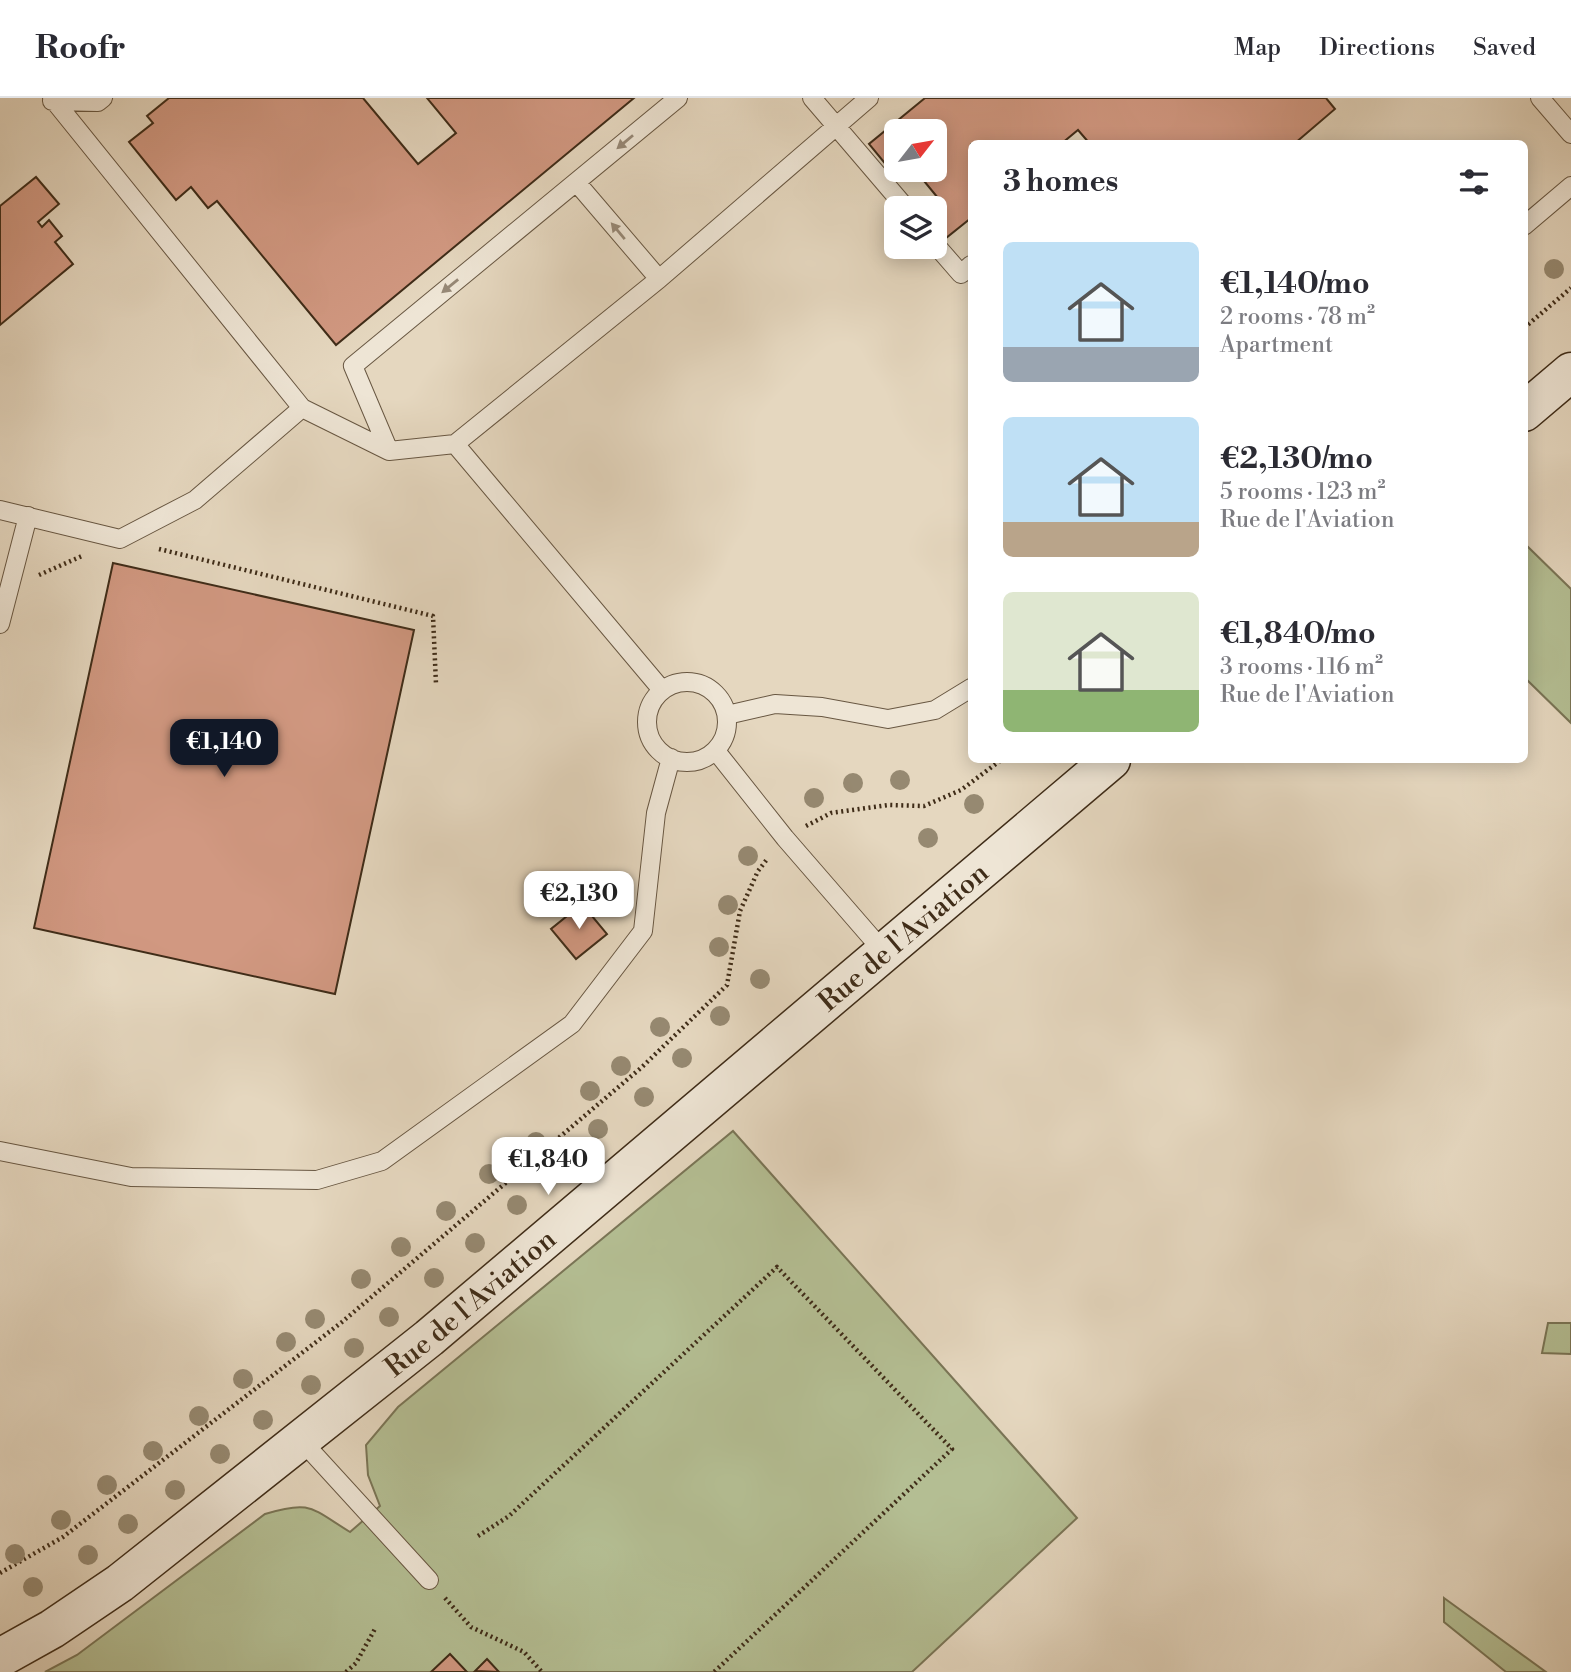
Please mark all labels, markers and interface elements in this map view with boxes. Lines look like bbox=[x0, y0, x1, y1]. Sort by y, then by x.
text: Roofr bbox=[35, 28, 126, 69]
text: Map bbox=[1234, 33, 1281, 63]
text: Directions bbox=[1319, 33, 1435, 63]
text: Saved bbox=[1473, 33, 1536, 63]
north arrow bbox=[884, 119, 947, 182]
map controls bbox=[884, 119, 947, 259]
one-way arrow bbox=[617, 134, 634, 149]
text: 3 homes bbox=[1003, 163, 1118, 201]
icon: filters bbox=[1455, 163, 1493, 201]
button: layers bbox=[884, 196, 947, 259]
one-way arrow bbox=[611, 222, 626, 239]
text: €1,140/mo bbox=[1220, 265, 1370, 303]
icon: home bbox=[1059, 270, 1143, 354]
one-way arrow bbox=[441, 279, 459, 294]
text: 2 rooms · 78 m² bbox=[1220, 303, 1375, 331]
text: Apartment bbox=[1220, 331, 1333, 359]
text: €2,130/mo bbox=[1220, 440, 1373, 478]
icon: home bbox=[1059, 445, 1143, 529]
text: 5 rooms · 123 m² bbox=[1220, 478, 1386, 506]
text: Rue de l'Aviation bbox=[1220, 506, 1394, 534]
text: €1,840/mo bbox=[1220, 615, 1376, 653]
icon: home bbox=[1059, 620, 1143, 704]
text: 3 rooms · 116 m² bbox=[1220, 653, 1383, 681]
text: Rue de l'Aviation bbox=[1220, 681, 1394, 709]
pin: €1,140 bbox=[167, 720, 281, 779]
text: €1,140 bbox=[186, 728, 262, 756]
street label: Rue de l'Aviation bbox=[811, 855, 996, 1020]
pin: €2,130 bbox=[522, 872, 636, 931]
text: €2,130 bbox=[540, 880, 618, 908]
pin: €1,840 bbox=[491, 1138, 605, 1197]
text: €1,840 bbox=[508, 1146, 588, 1174]
street label: Rue de l'Aviation bbox=[378, 1222, 564, 1385]

